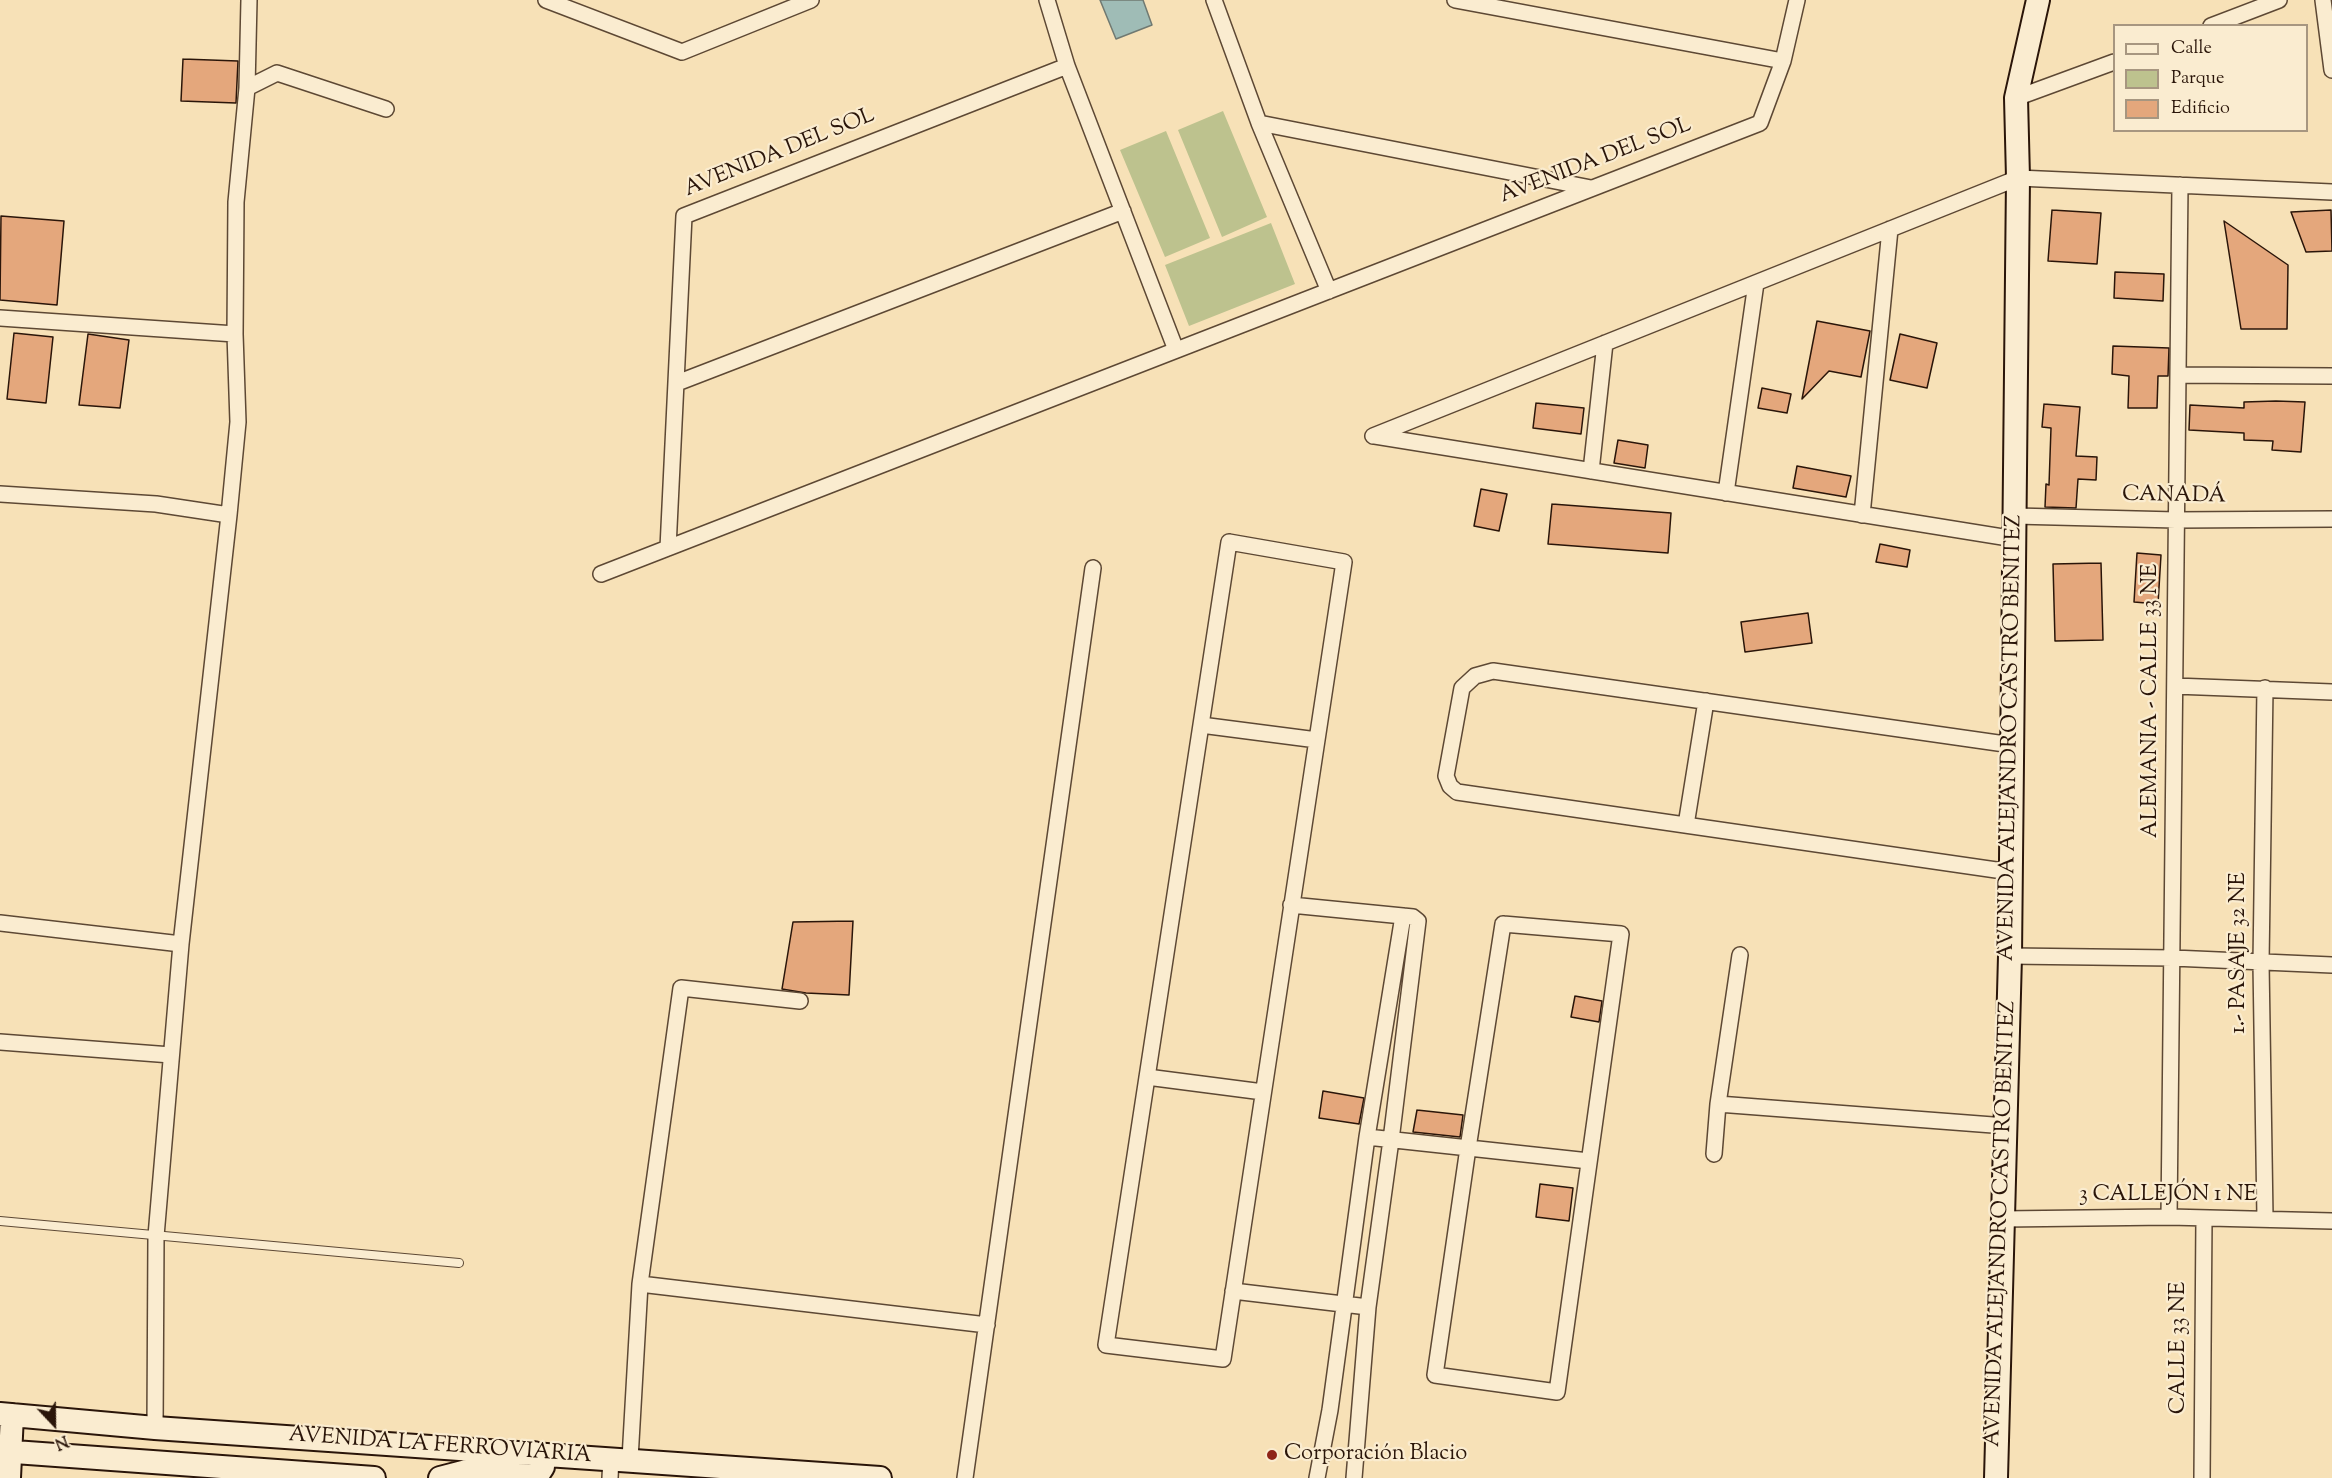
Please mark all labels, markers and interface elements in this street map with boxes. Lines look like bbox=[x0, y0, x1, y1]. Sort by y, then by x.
legend bbox=[2113, 24, 2308, 132]
text: Calle bbox=[2171, 36, 2212, 62]
text: Parque bbox=[2171, 66, 2224, 92]
text: Edificio bbox=[2171, 96, 2230, 122]
street label: AVENIDA DEL SOL bbox=[681, 104, 879, 204]
street label: AVENIDA DEL SOL bbox=[1496, 113, 1696, 211]
street label: CANADÁ bbox=[2122, 483, 2226, 511]
street label: AVENIDA ALEJANDRO CASTRO BENITEZ bbox=[1995, 515, 2029, 961]
street label: ALEMANIA - CALLE 33 NE bbox=[2139, 564, 2165, 838]
street label: 1.- PASAJE 32 NE bbox=[2227, 872, 2253, 1034]
street label: AVENIDA ALEJANDRO CASTRO BENITEZ bbox=[1981, 1001, 2023, 1447]
street label: 3 CALLEJÓN 1 NE bbox=[2079, 1183, 2257, 1209]
street label: CALLE 33 NE bbox=[2167, 1282, 2193, 1414]
north arrow bbox=[24, 1394, 84, 1454]
street label: AVENIDA LA FERROVIARIA bbox=[288, 1423, 592, 1471]
text: N bbox=[51, 1428, 71, 1454]
place label: Corporación Blacio bbox=[1284, 1442, 1467, 1468]
marker: Corporación Blacio bbox=[1265, 1448, 1279, 1462]

